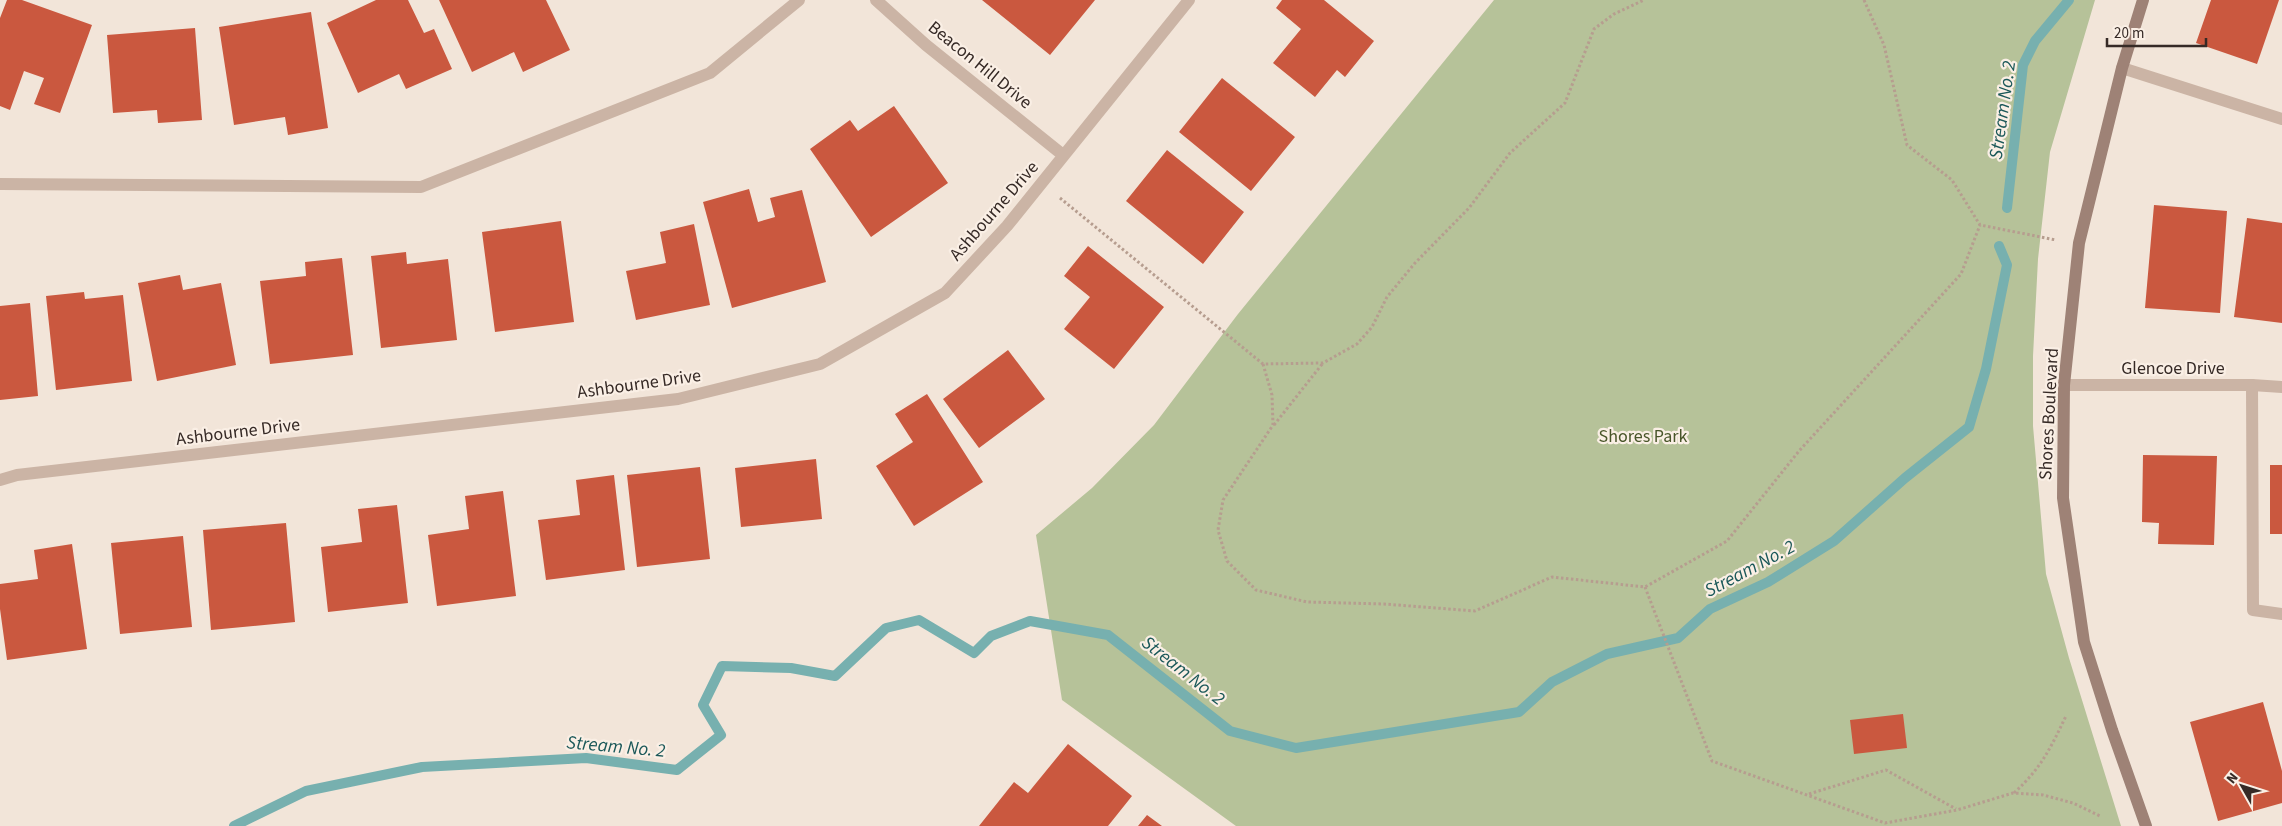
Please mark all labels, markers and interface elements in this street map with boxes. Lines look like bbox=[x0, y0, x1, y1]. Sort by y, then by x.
street label: Beacon Hill Drive bbox=[923, 15, 1037, 115]
scale bar bbox=[2107, 15, 2206, 47]
text: 20 m bbox=[2114, 23, 2144, 44]
water label: Stream No. 2 bbox=[1983, 59, 2023, 161]
street label: Ashbourne Drive bbox=[944, 156, 1044, 266]
street label: Shores Boulevard bbox=[2033, 347, 2065, 481]
street label: Glencoe Drive bbox=[2121, 356, 2225, 381]
street label: Ashbourne Drive bbox=[576, 363, 703, 405]
street label: Ashbourne Drive bbox=[175, 412, 301, 452]
park label: Shores Park bbox=[1599, 424, 1688, 449]
water label: Stream No. 2 bbox=[1700, 534, 1800, 604]
water label: Stream No. 2 bbox=[1136, 630, 1230, 712]
water label: Stream No. 2 bbox=[565, 729, 667, 765]
north arrow bbox=[2217, 761, 2267, 811]
text: N bbox=[2222, 769, 2243, 788]

